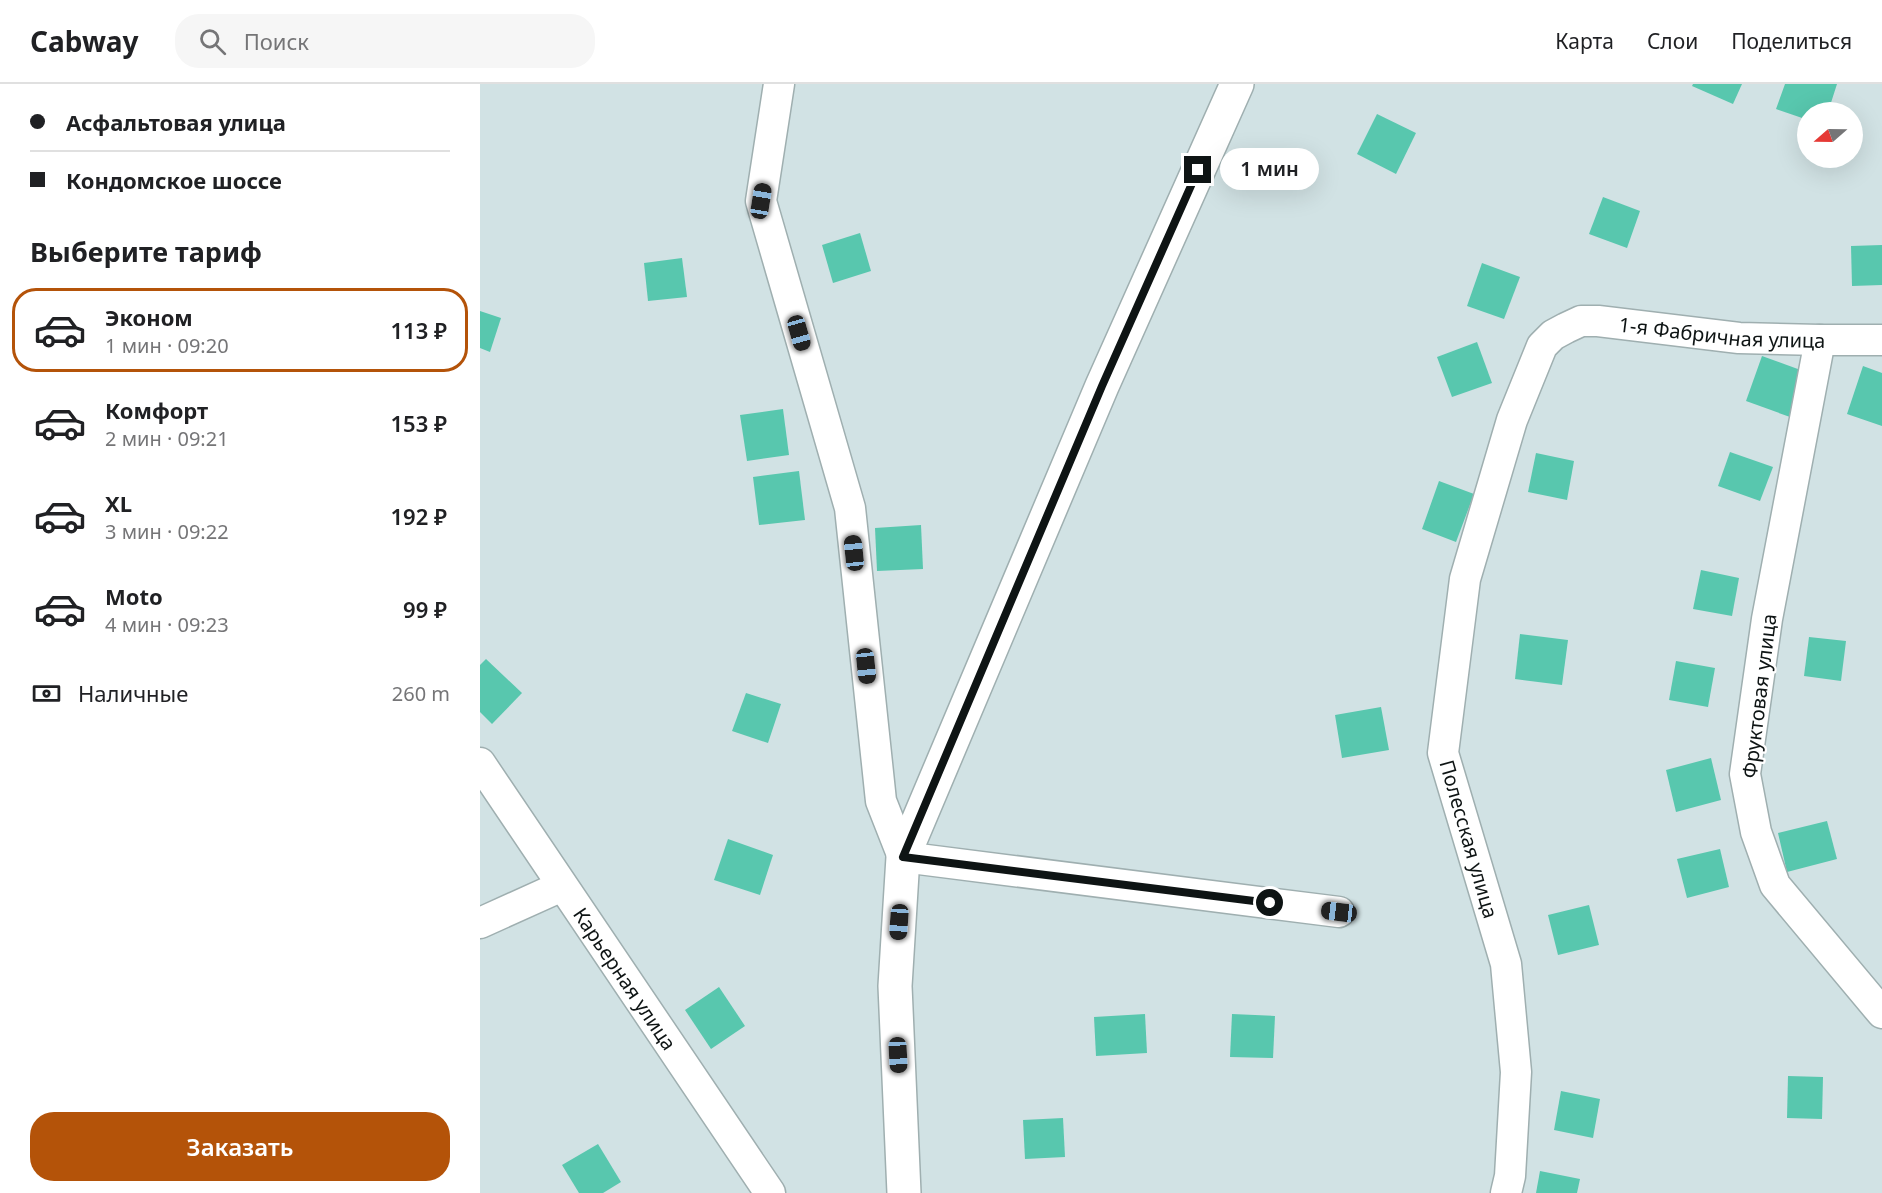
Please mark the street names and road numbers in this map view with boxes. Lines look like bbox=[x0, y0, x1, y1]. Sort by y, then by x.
street label: 1-я Фабричная улица bbox=[1617, 310, 1826, 354]
street label: Фруктовая улица bbox=[1736, 612, 1782, 780]
street label: Полесская улица bbox=[1433, 757, 1505, 921]
street label: Карьерная улица bbox=[568, 902, 683, 1055]

